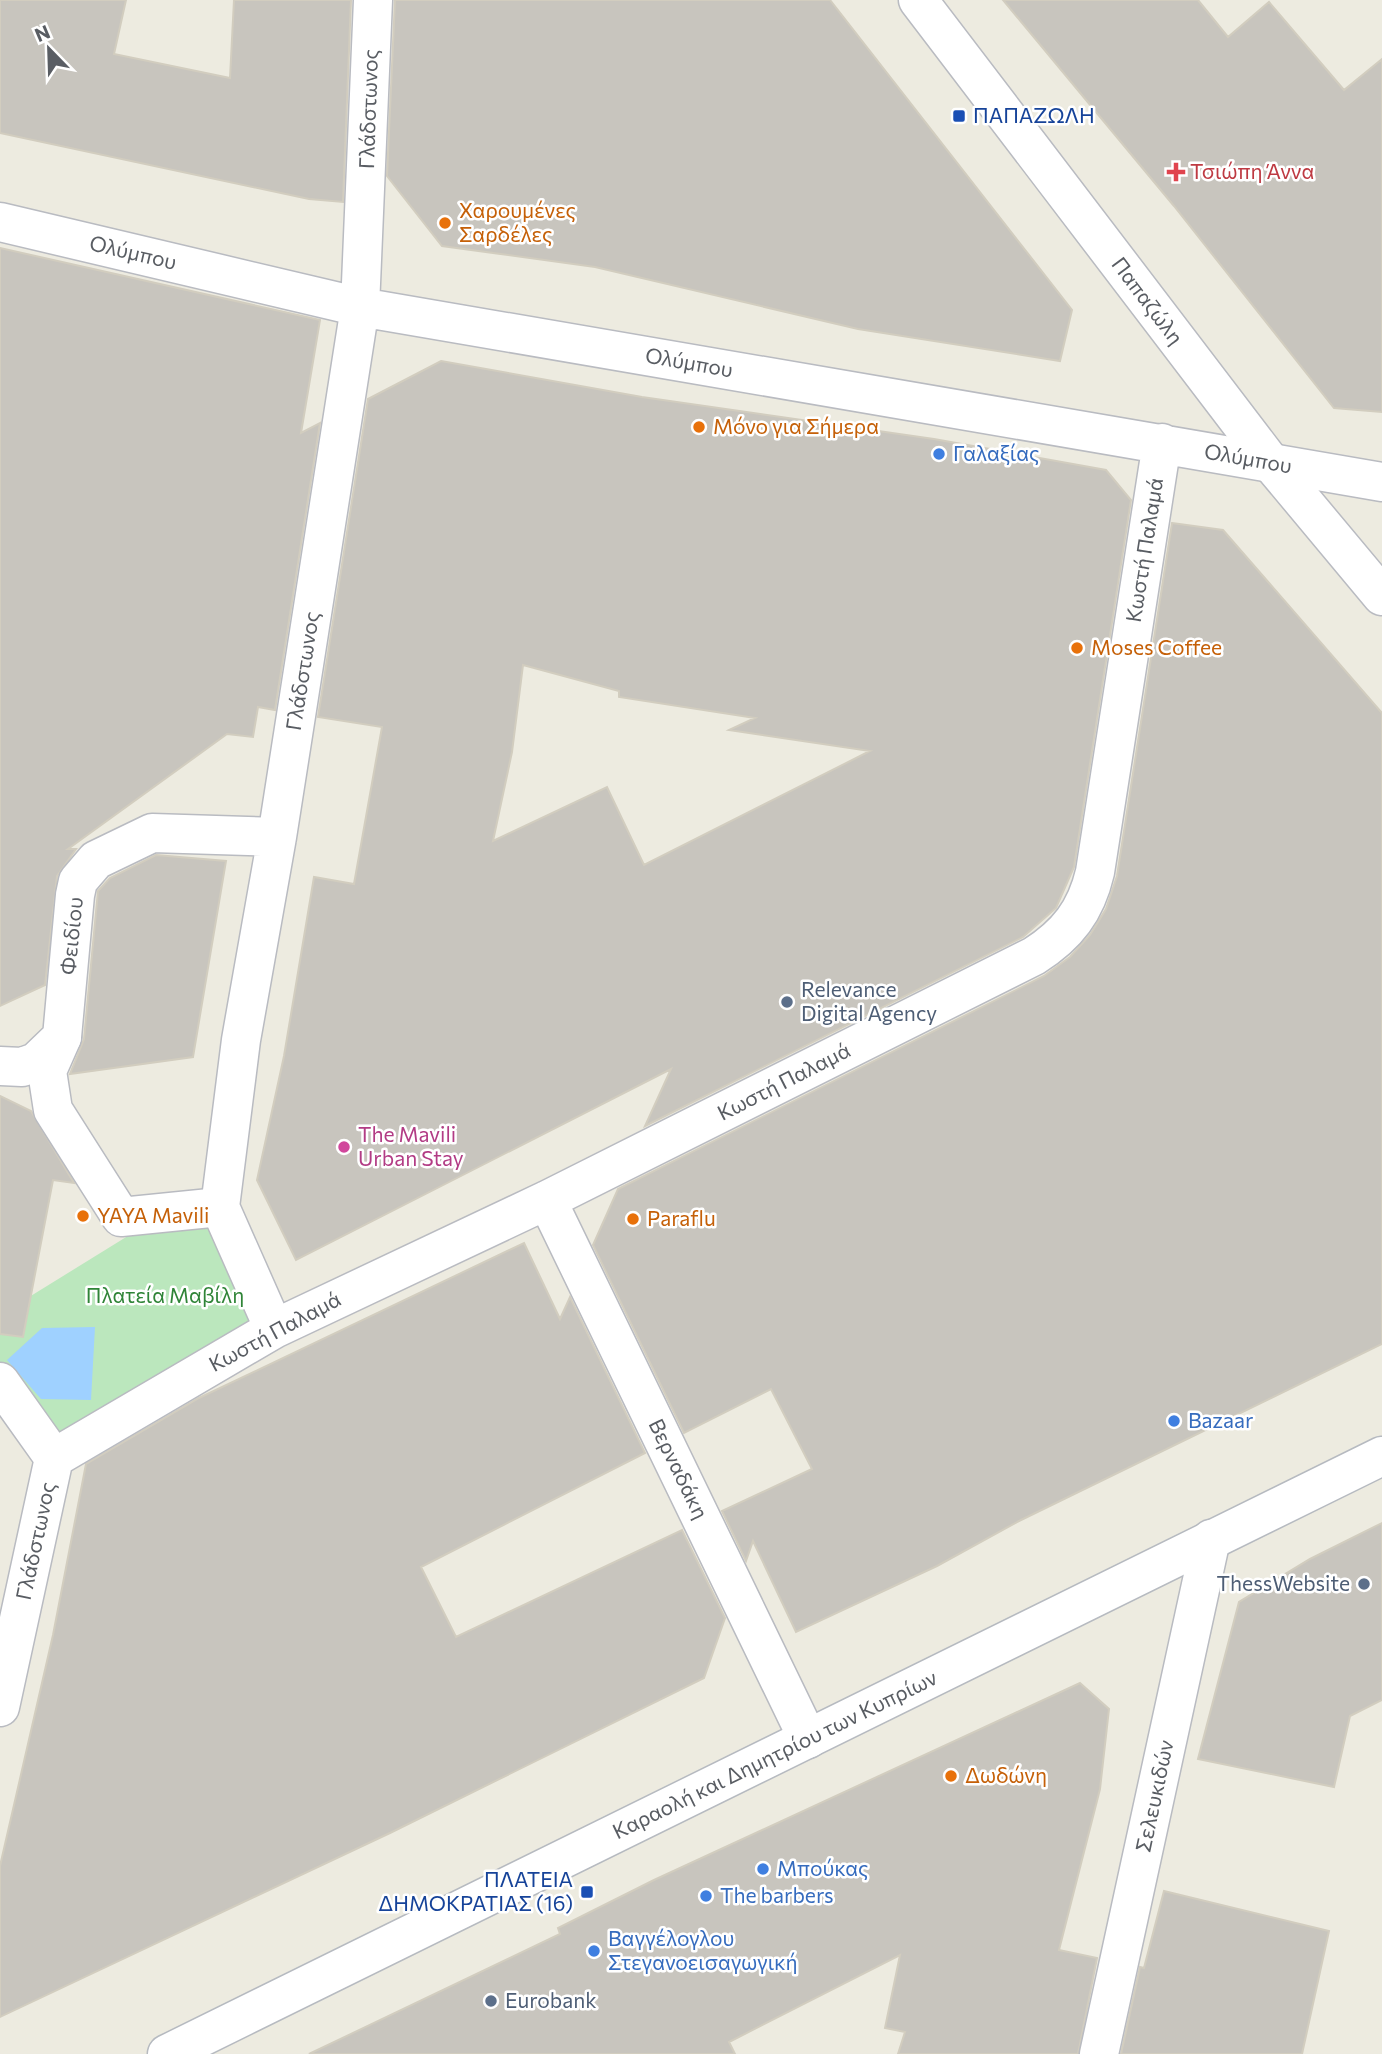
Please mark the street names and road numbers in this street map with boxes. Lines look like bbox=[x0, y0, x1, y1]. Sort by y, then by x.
street label: Γλάδστωνος bbox=[353, 49, 382, 169]
street label: Ολύμπου bbox=[87, 229, 179, 274]
street label: Παπαζώλη bbox=[1107, 252, 1189, 349]
street label: Ολύμπου bbox=[643, 342, 735, 382]
street label: Ολύμπου bbox=[1202, 438, 1294, 478]
street label: Κωστή Παλαμά bbox=[1120, 476, 1167, 624]
street label: Γλάδστωνος bbox=[280, 610, 323, 732]
street label: Φειδίου bbox=[54, 896, 87, 976]
street label: Κωστή Παλαμά bbox=[713, 1036, 854, 1125]
street label: Κωστή Παλαμά bbox=[204, 1285, 345, 1376]
street label: Βερναδάκη bbox=[644, 1414, 714, 1522]
street label: Γλάδστωνος bbox=[10, 1479, 59, 1602]
street label: Καραολή και Δημητρίου των Κυπρίων bbox=[608, 1664, 941, 1843]
street label: Σελευκιδών bbox=[1129, 1737, 1178, 1854]

